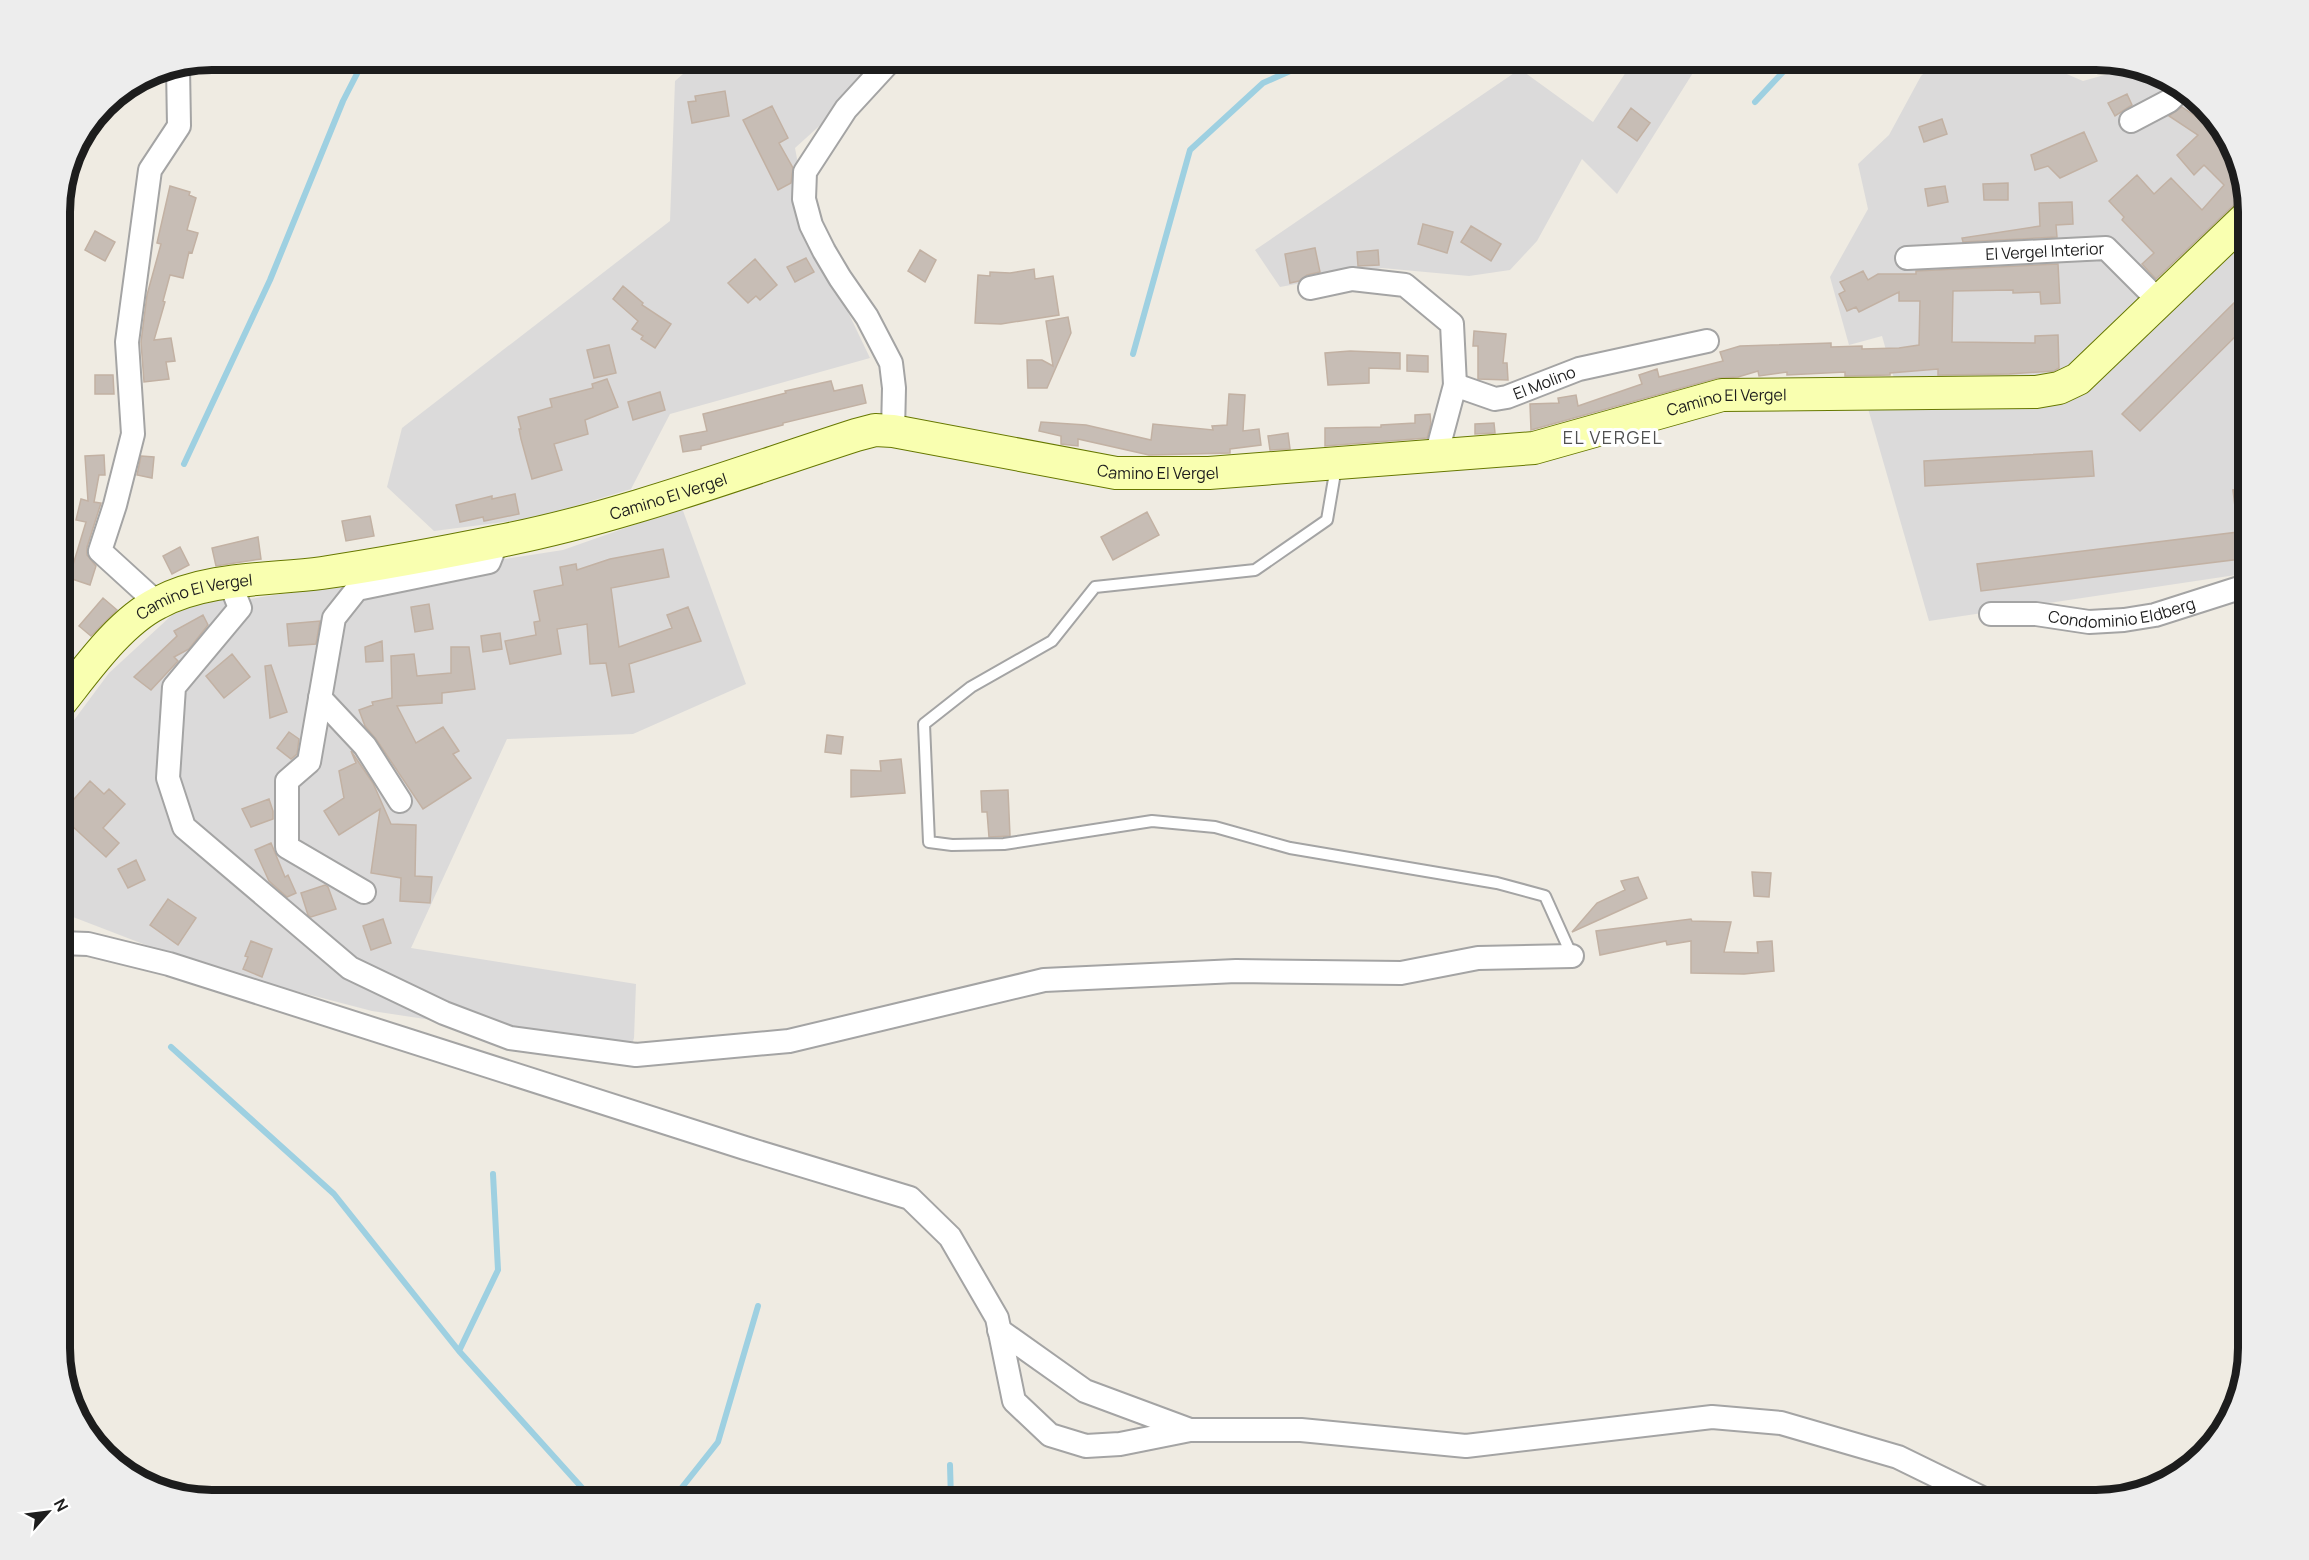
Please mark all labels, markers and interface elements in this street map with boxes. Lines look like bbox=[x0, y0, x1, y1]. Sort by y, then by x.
street label: El Vergel Interior bbox=[1985, 237, 2105, 265]
street label: El Molino bbox=[1510, 360, 1579, 405]
street label: Camino El Vergel bbox=[1664, 383, 1787, 421]
district label: EL VERGEL bbox=[1563, 425, 1663, 449]
street label: Camino El Vergel bbox=[1095, 459, 1220, 484]
street label: Camino El Vergel bbox=[607, 468, 730, 525]
street label: Camino El Vergel bbox=[131, 568, 253, 625]
street label: Condominio Eldberg bbox=[2047, 592, 2198, 633]
north arrow bbox=[18, 1482, 78, 1542]
text: N bbox=[49, 1495, 74, 1515]

